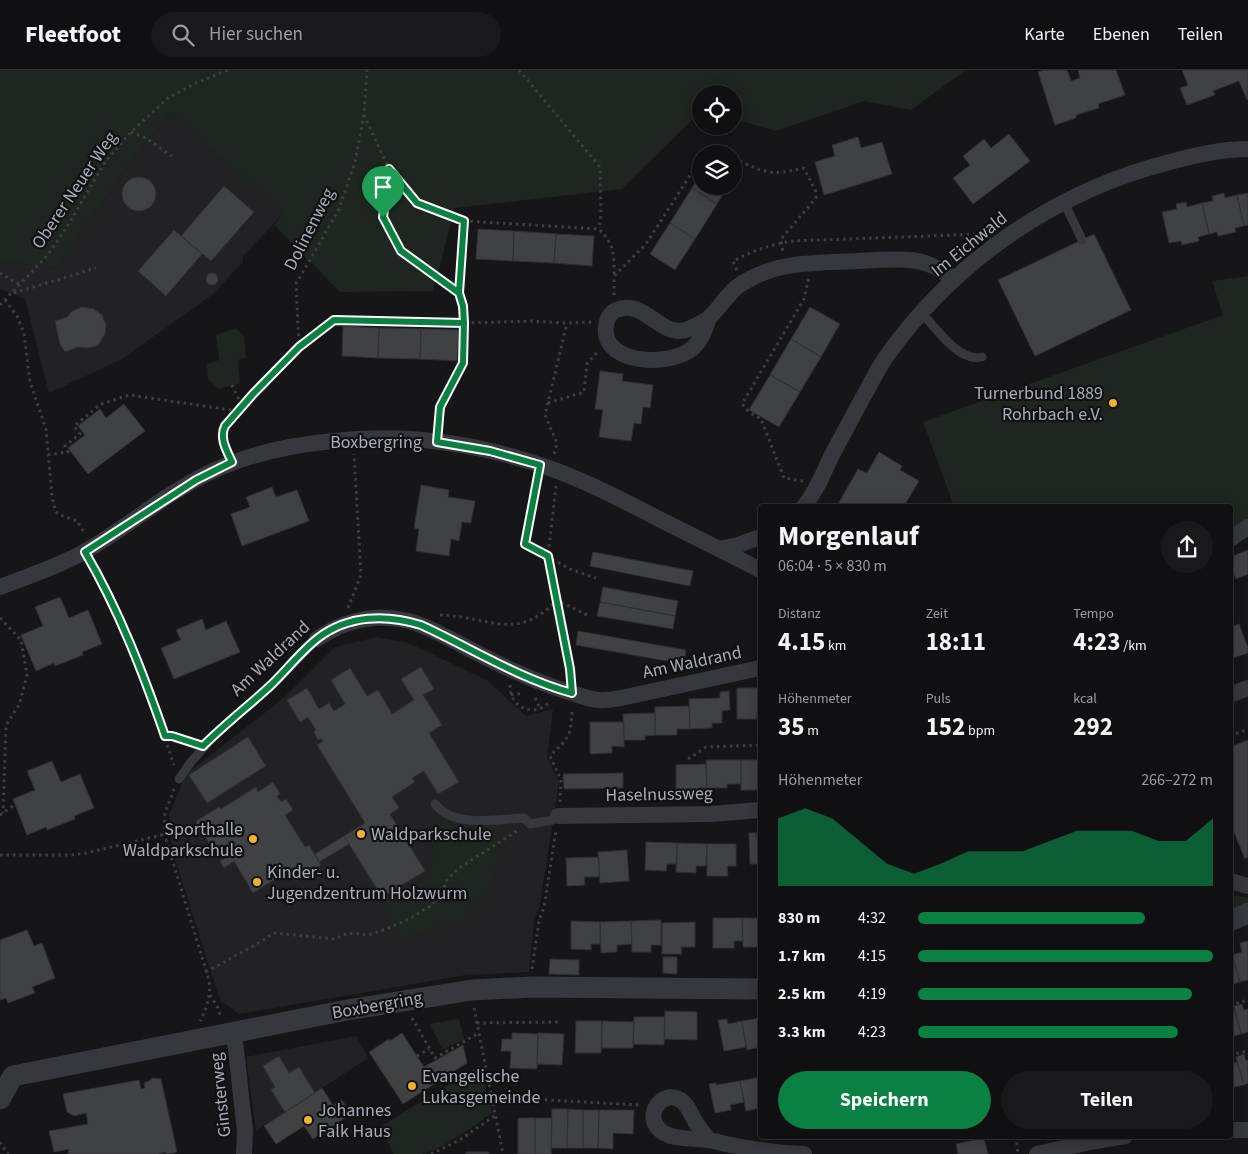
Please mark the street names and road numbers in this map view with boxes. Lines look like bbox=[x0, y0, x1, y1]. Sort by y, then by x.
street label: Oberer Neuer Weg bbox=[26, 127, 123, 254]
street label: Dolinenweg bbox=[278, 184, 341, 275]
street label: Im Eichwald bbox=[926, 206, 1013, 283]
street label: Boxbergring bbox=[330, 430, 422, 455]
street label: Am Waldrand bbox=[225, 615, 316, 702]
street label: Am Waldrand bbox=[640, 640, 744, 685]
street label: Haselnussweg bbox=[605, 781, 713, 808]
street label: Boxbergring bbox=[330, 985, 424, 1026]
street label: Ginsterweg bbox=[204, 1052, 237, 1138]

